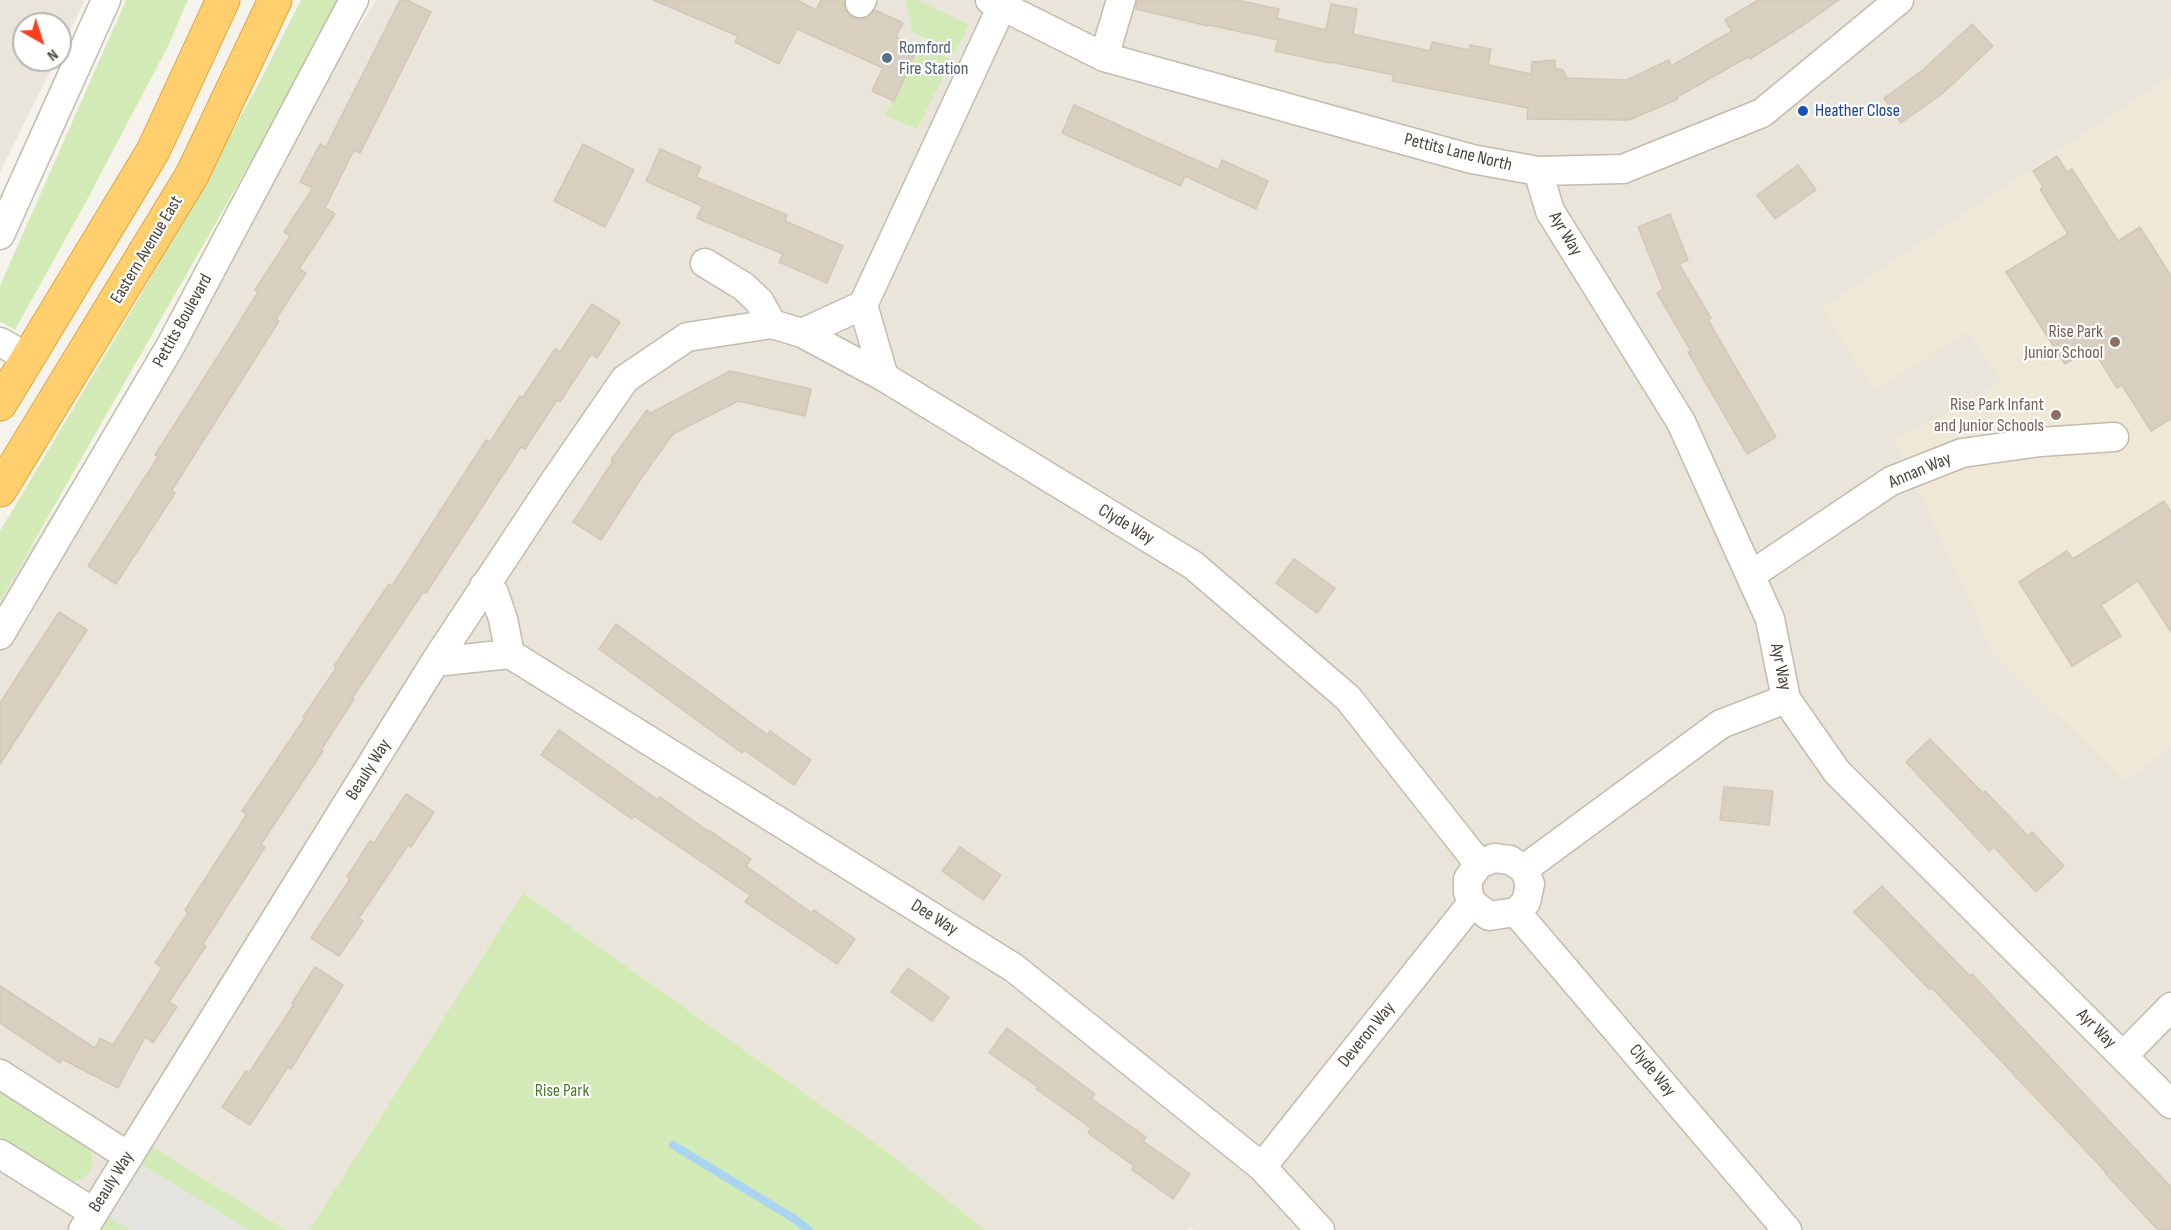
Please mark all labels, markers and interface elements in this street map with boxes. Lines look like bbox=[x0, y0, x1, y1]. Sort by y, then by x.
north arrow bbox=[12, 12, 72, 72]
place label: Romford Fire Station bbox=[899, 37, 968, 80]
text: N bbox=[43, 45, 62, 65]
marker: Romford Fire Station bbox=[880, 51, 894, 65]
place label: Heather Close bbox=[1815, 100, 1900, 122]
marker: Heather Close bbox=[1796, 104, 1810, 118]
street label: Pettits Lane North bbox=[1402, 129, 1514, 177]
street label: Eastern Avenue East bbox=[106, 192, 188, 308]
street label: Ayr Way bbox=[1544, 208, 1586, 260]
street label: Pettits Boulevard bbox=[149, 271, 217, 371]
place label: Rise Park Junior School bbox=[2024, 321, 2103, 364]
marker: Rise Park Junior School bbox=[2108, 335, 2122, 349]
place label: Rise Park Infant and Junior Schools bbox=[1934, 394, 2044, 436]
marker: Rise Park Infant and Junior Schools bbox=[2049, 408, 2063, 422]
street label: Annan Way bbox=[1885, 448, 1955, 494]
street label: Clyde Way bbox=[1094, 500, 1158, 550]
street label: Ayr Way bbox=[1765, 642, 1795, 692]
street label: Beauly Way bbox=[342, 736, 396, 804]
street label: Dee Way bbox=[907, 895, 961, 941]
street label: Deveron Way bbox=[1334, 998, 1400, 1072]
street label: Ayr Way bbox=[2072, 1005, 2120, 1053]
street label: Clyde Way bbox=[1624, 1041, 1680, 1101]
park label: Rise Park bbox=[535, 1080, 589, 1102]
street label: Beauly Way bbox=[85, 1148, 139, 1216]

